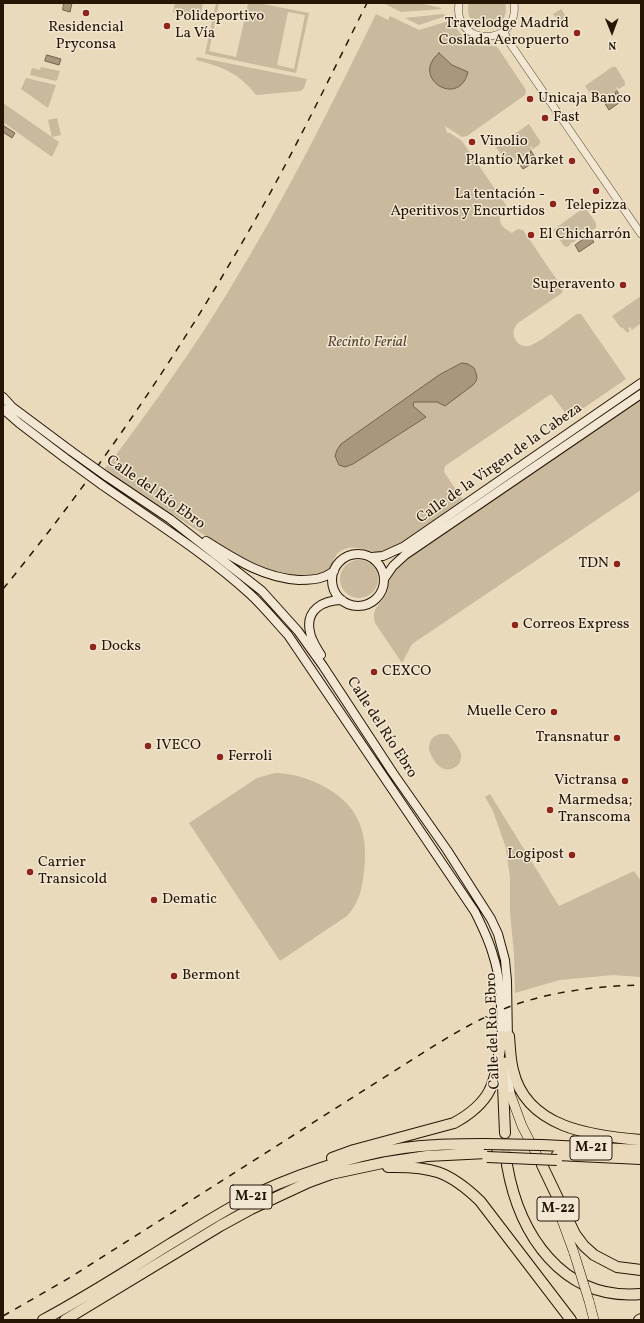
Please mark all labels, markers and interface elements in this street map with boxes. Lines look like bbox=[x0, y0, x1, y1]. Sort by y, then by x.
marker: Residencial Pryconsa bbox=[81, 8, 91, 18]
place label: Polideportivo La Vía bbox=[175, 8, 264, 43]
north arrow bbox=[592, 12, 632, 52]
place label: Travelodge Madrid Coslada Aeropuerto bbox=[439, 15, 569, 50]
place label: Residencial Pryconsa bbox=[48, 19, 124, 54]
marker: Polideportivo La Vía bbox=[162, 21, 172, 31]
marker: Travelodge Madrid Coslada Aeropuerto bbox=[572, 28, 582, 38]
text: N bbox=[608, 37, 616, 52]
place label: Unicaja Banco bbox=[538, 90, 631, 108]
marker: Unicaja Banco bbox=[525, 94, 535, 104]
place label: Fast bbox=[553, 109, 580, 127]
marker: Fast bbox=[540, 113, 550, 123]
place label: Vinolio bbox=[480, 133, 528, 151]
marker: Vinolio bbox=[467, 137, 477, 147]
place label: Plantío Market bbox=[466, 152, 564, 170]
marker: Plantío Market bbox=[567, 156, 577, 166]
place label: La tentación - Aperitivos y Encurtidos bbox=[390, 186, 545, 221]
marker: Telepizza bbox=[591, 186, 601, 196]
place label: Telepizza bbox=[565, 197, 627, 215]
marker: La tentación - Aperitivos y Encurtidos bbox=[548, 199, 558, 209]
place label: El Chicharrón bbox=[539, 226, 631, 244]
marker: El Chicharrón bbox=[526, 230, 536, 240]
place label: Superavento bbox=[532, 276, 615, 294]
marker: Superavento bbox=[618, 280, 628, 290]
park label: Recinto Ferial bbox=[327, 334, 407, 352]
street label: Calle de la Virgen de la Cabeza bbox=[414, 400, 586, 528]
street label: Calle del Río Ebro bbox=[102, 452, 208, 534]
place label: TDN bbox=[579, 555, 609, 573]
marker: TDN bbox=[612, 559, 622, 569]
place label: Correos Express bbox=[523, 616, 630, 634]
marker: Correos Express bbox=[510, 620, 520, 630]
place label: Docks bbox=[101, 638, 141, 656]
marker: Docks bbox=[88, 642, 98, 652]
place label: CEXCO bbox=[382, 663, 431, 681]
marker: CEXCO bbox=[369, 667, 379, 677]
street label: Calle del Río Ebro bbox=[342, 674, 420, 782]
place label: Muelle Cero bbox=[467, 703, 546, 721]
marker: Muelle Cero bbox=[549, 707, 559, 717]
place label: Transnatur bbox=[535, 729, 609, 747]
marker: Transnatur bbox=[612, 733, 622, 743]
place label: IVECO bbox=[156, 737, 201, 755]
marker: IVECO bbox=[143, 741, 153, 751]
place label: Ferroli bbox=[228, 748, 272, 766]
marker: Ferroli bbox=[215, 752, 225, 762]
place label: Victransa bbox=[554, 772, 617, 790]
marker: Victransa bbox=[620, 776, 630, 786]
place label: Marmedsa; Transcoma bbox=[558, 792, 632, 827]
marker: Marmedsa; Transcoma bbox=[545, 805, 555, 815]
place label: Logipost bbox=[507, 846, 564, 864]
marker: Logipost bbox=[567, 850, 577, 860]
place label: Carrier Transicold bbox=[38, 854, 107, 889]
marker: Carrier Transicold bbox=[25, 867, 35, 877]
place label: Dematic bbox=[162, 891, 217, 909]
marker: Dematic bbox=[149, 895, 159, 905]
place label: Bermont bbox=[182, 967, 240, 985]
marker: Bermont bbox=[169, 971, 179, 981]
street label: Calle del Río Ebro bbox=[483, 972, 505, 1090]
road number: M-21 bbox=[570, 1136, 612, 1160]
road number: M-21 bbox=[230, 1185, 272, 1209]
road number: M-22 bbox=[537, 1197, 579, 1221]

